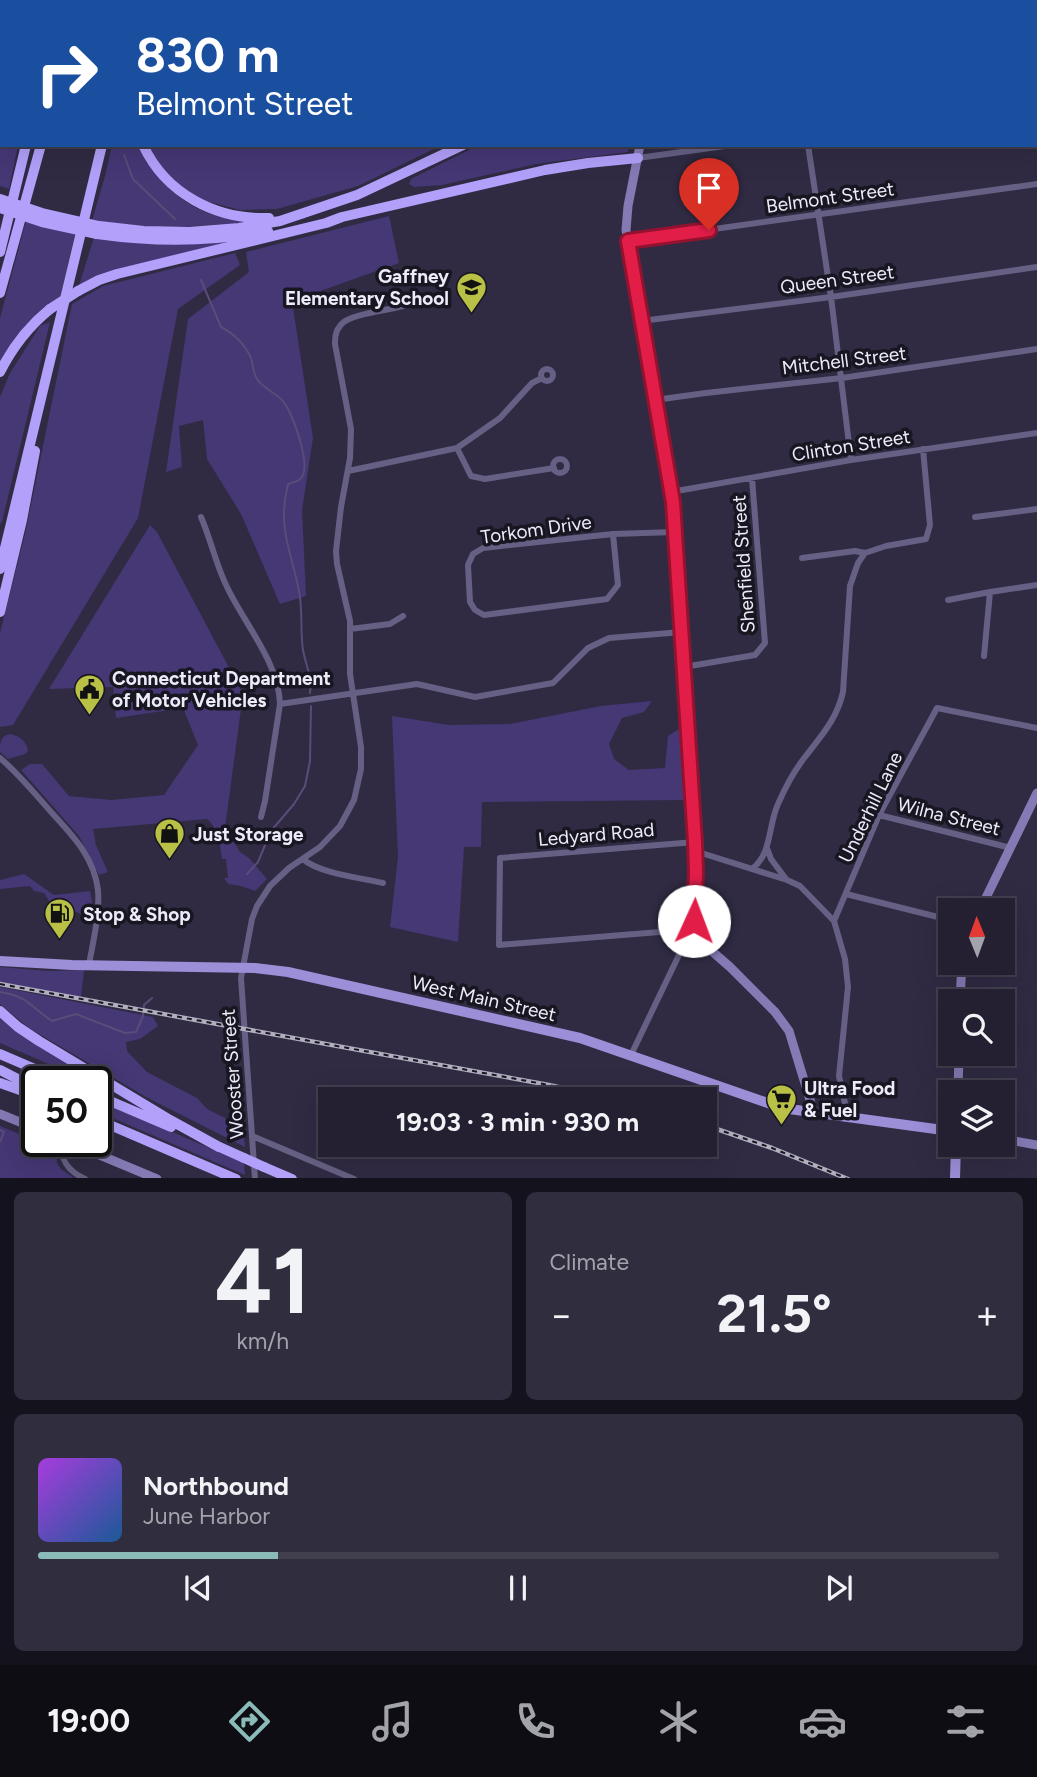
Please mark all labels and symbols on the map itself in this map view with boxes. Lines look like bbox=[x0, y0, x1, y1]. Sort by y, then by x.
pin bbox=[679, 158, 739, 230]
street label: Belmont Street bbox=[765, 177, 896, 218]
street label: Queen Street bbox=[779, 260, 895, 299]
place label: Gaffney Elementary School bbox=[285, 265, 449, 310]
school or university icon: Gaffney Elementary School bbox=[455, 270, 489, 314]
street label: Mitchell Street bbox=[781, 341, 908, 380]
street label: Clinton Street bbox=[790, 425, 912, 466]
street label: Shenfield Street bbox=[727, 494, 760, 634]
street label: Torkom Drive bbox=[479, 510, 593, 549]
place label: Connecticut Department of Motor Vehicles bbox=[112, 667, 331, 712]
public building icon: Connecticut Department of Motor Vehicles bbox=[72, 672, 106, 716]
street label: Underhill Lane bbox=[834, 748, 907, 866]
street label: Wilna Street bbox=[895, 793, 1003, 840]
shop icon: Just Storage bbox=[152, 817, 186, 861]
street label: Ledyard Road bbox=[537, 818, 655, 851]
place label: Just Storage bbox=[192, 823, 304, 846]
position arrow bbox=[657, 884, 731, 958]
fuel station icon: Stop & Shop bbox=[43, 897, 77, 941]
north arrow bbox=[938, 898, 1015, 975]
place label: Stop & Shop bbox=[83, 903, 191, 926]
street label: West Main Street bbox=[410, 971, 558, 1026]
street label: Wooster Street bbox=[216, 1008, 249, 1140]
speed limit sign: 50 bbox=[21, 1066, 112, 1157]
place label: Ultra Food & Fuel bbox=[804, 1077, 895, 1122]
supermarket icon: Ultra Food & Fuel bbox=[764, 1082, 798, 1126]

